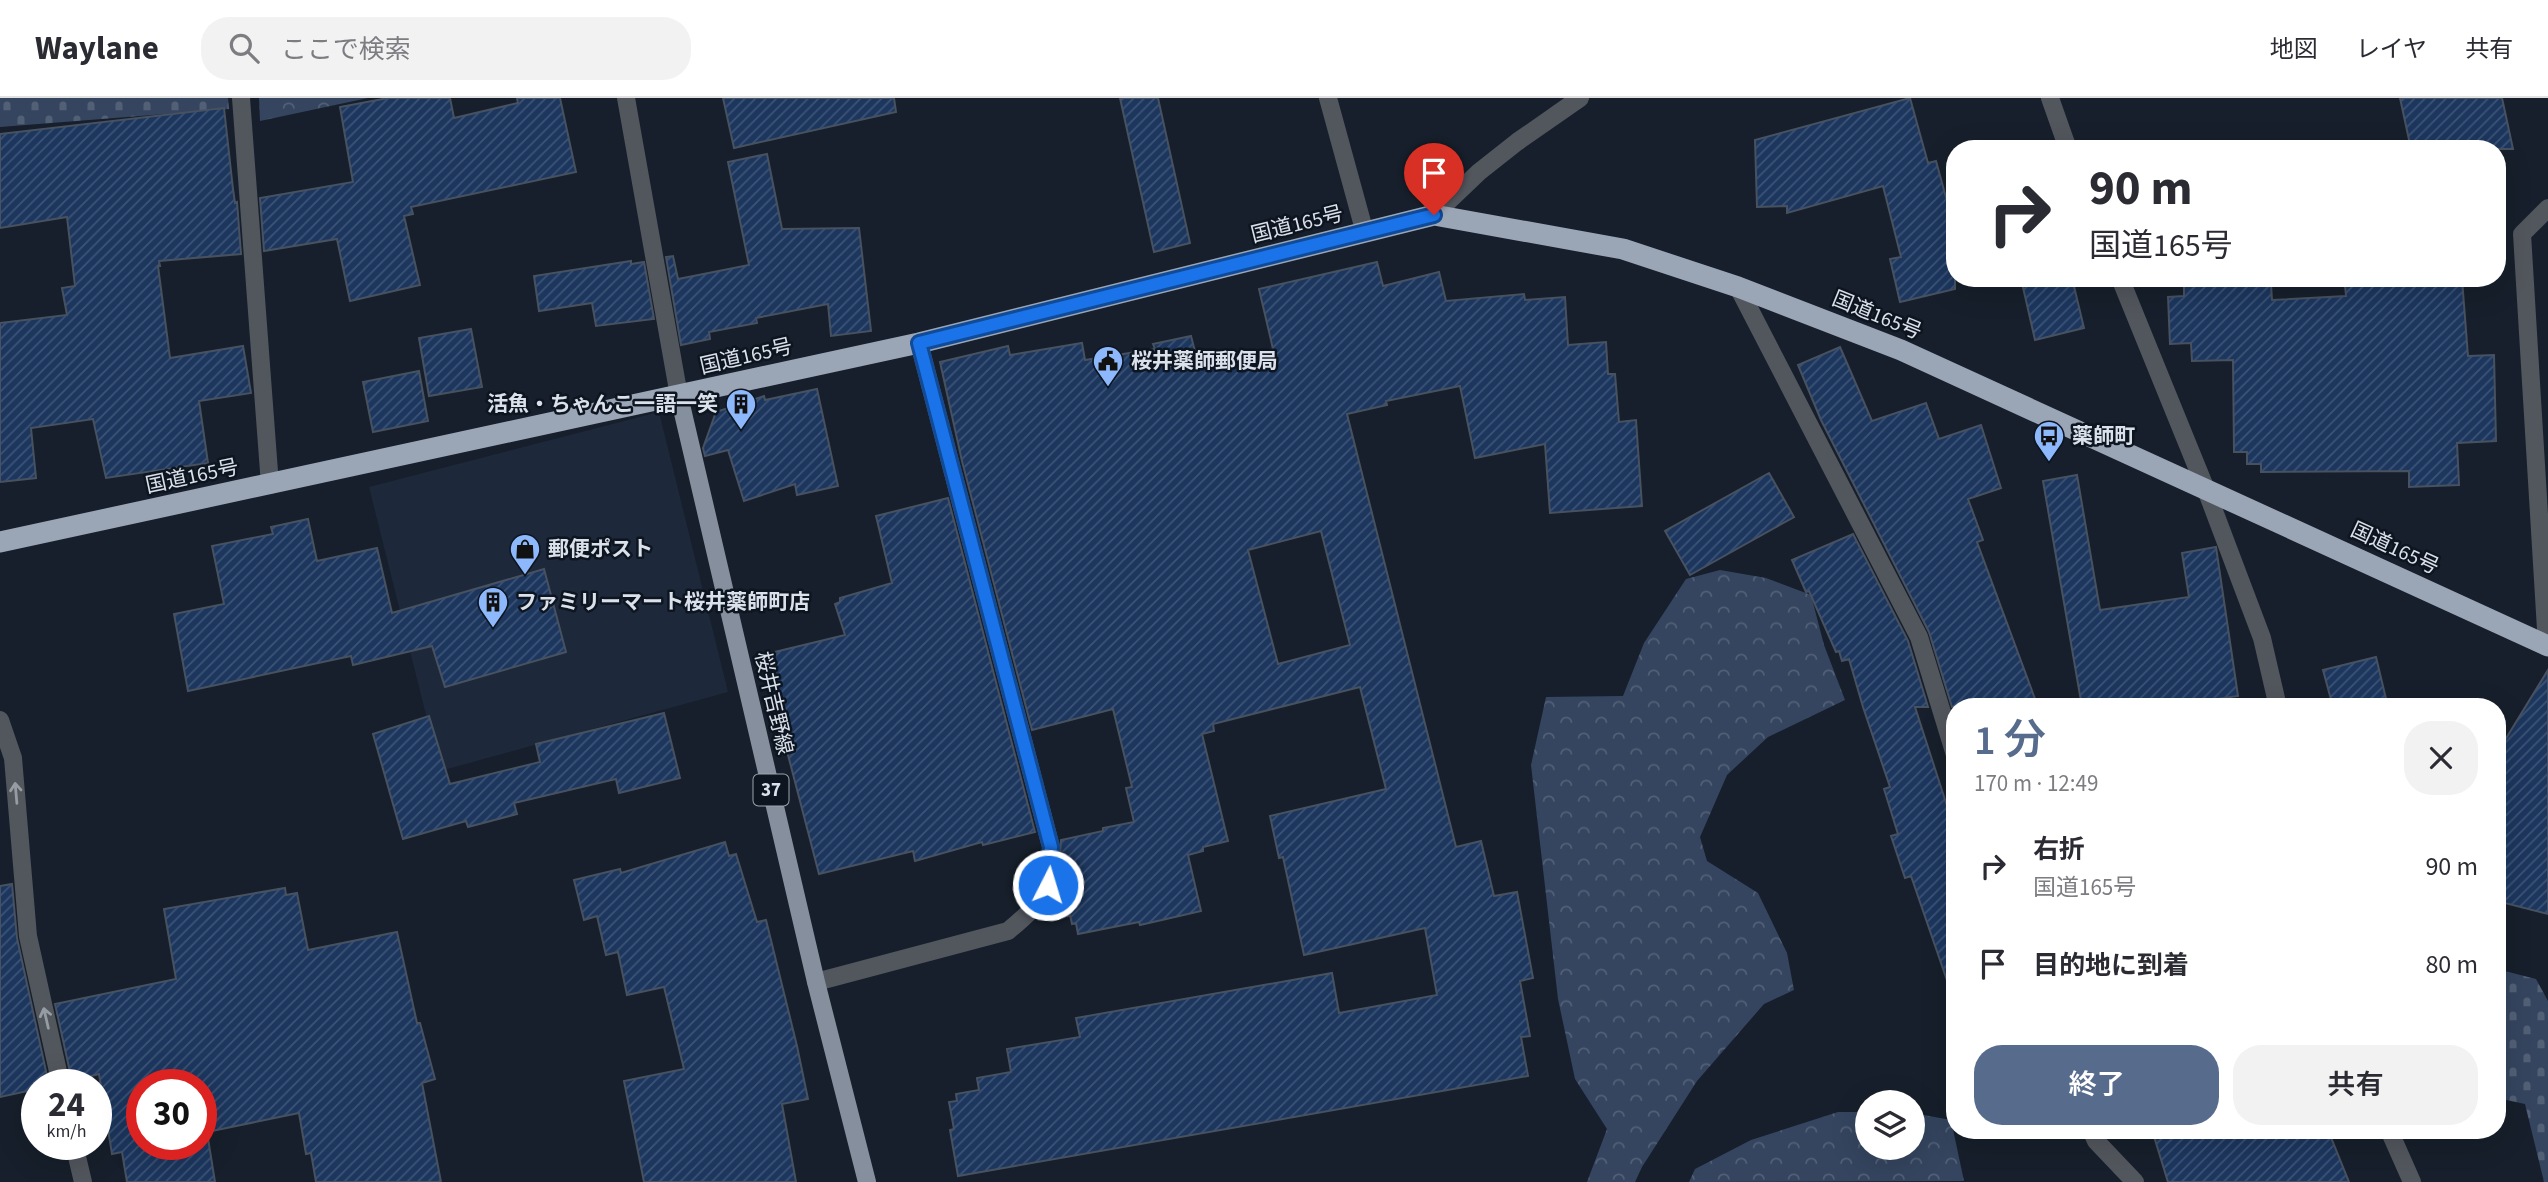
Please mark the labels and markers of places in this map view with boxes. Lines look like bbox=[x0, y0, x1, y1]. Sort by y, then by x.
pin bbox=[1404, 143, 1464, 215]
public building icon: 桜井薬師郵便局 bbox=[1091, 344, 1125, 388]
place label: 桜井薬師郵便局 bbox=[1131, 346, 1278, 376]
building icon: 活魚・ちゃんこ一語一笑 bbox=[724, 387, 758, 431]
place label: 活魚・ちゃんこ一語一笑 bbox=[487, 389, 718, 419]
bus stop icon: 薬師町 bbox=[2032, 419, 2066, 463]
place label: 薬師町 bbox=[2072, 421, 2135, 451]
shop icon: 郵便ポスト bbox=[508, 532, 542, 576]
place label: 郵便ポスト bbox=[548, 534, 653, 564]
building icon: ファミリーマート桜井薬師町店 bbox=[476, 585, 510, 629]
place label: ファミリーマート桜井薬師町店 bbox=[516, 587, 810, 617]

